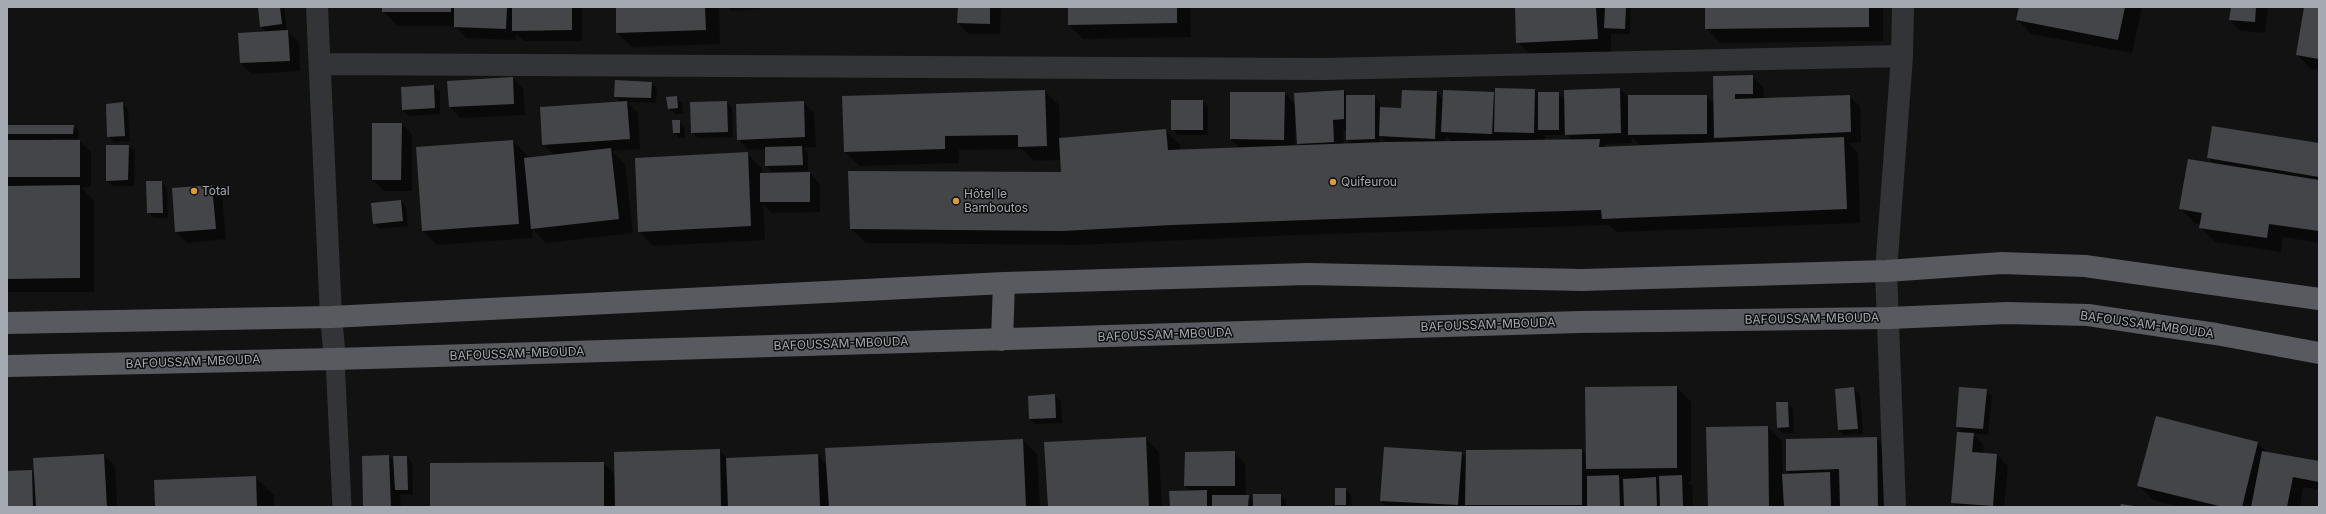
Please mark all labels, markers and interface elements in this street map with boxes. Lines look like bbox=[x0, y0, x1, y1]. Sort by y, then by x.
place label: Quifeurou bbox=[1341, 175, 1397, 189]
marker: Quifeurou bbox=[1328, 177, 1338, 187]
place label: Total bbox=[202, 184, 230, 198]
marker: Total bbox=[189, 186, 199, 196]
place label: Hôtel le Bamboutos bbox=[964, 187, 1028, 215]
marker: Hôtel le Bamboutos bbox=[951, 196, 961, 206]
street label: BAFOUSSAM-MBOUDA bbox=[2079, 308, 2215, 342]
street label: BAFOUSSAM-MBOUDA bbox=[1745, 311, 1879, 327]
street label: BAFOUSSAM-MBOUDA bbox=[1420, 315, 1556, 335]
street label: BAFOUSSAM-MBOUDA bbox=[1097, 325, 1233, 345]
street label: BAFOUSSAM-MBOUDA bbox=[773, 334, 909, 354]
street label: BAFOUSSAM-MBOUDA bbox=[449, 344, 585, 364]
street label: BAFOUSSAM-MBOUDA bbox=[125, 352, 261, 372]

